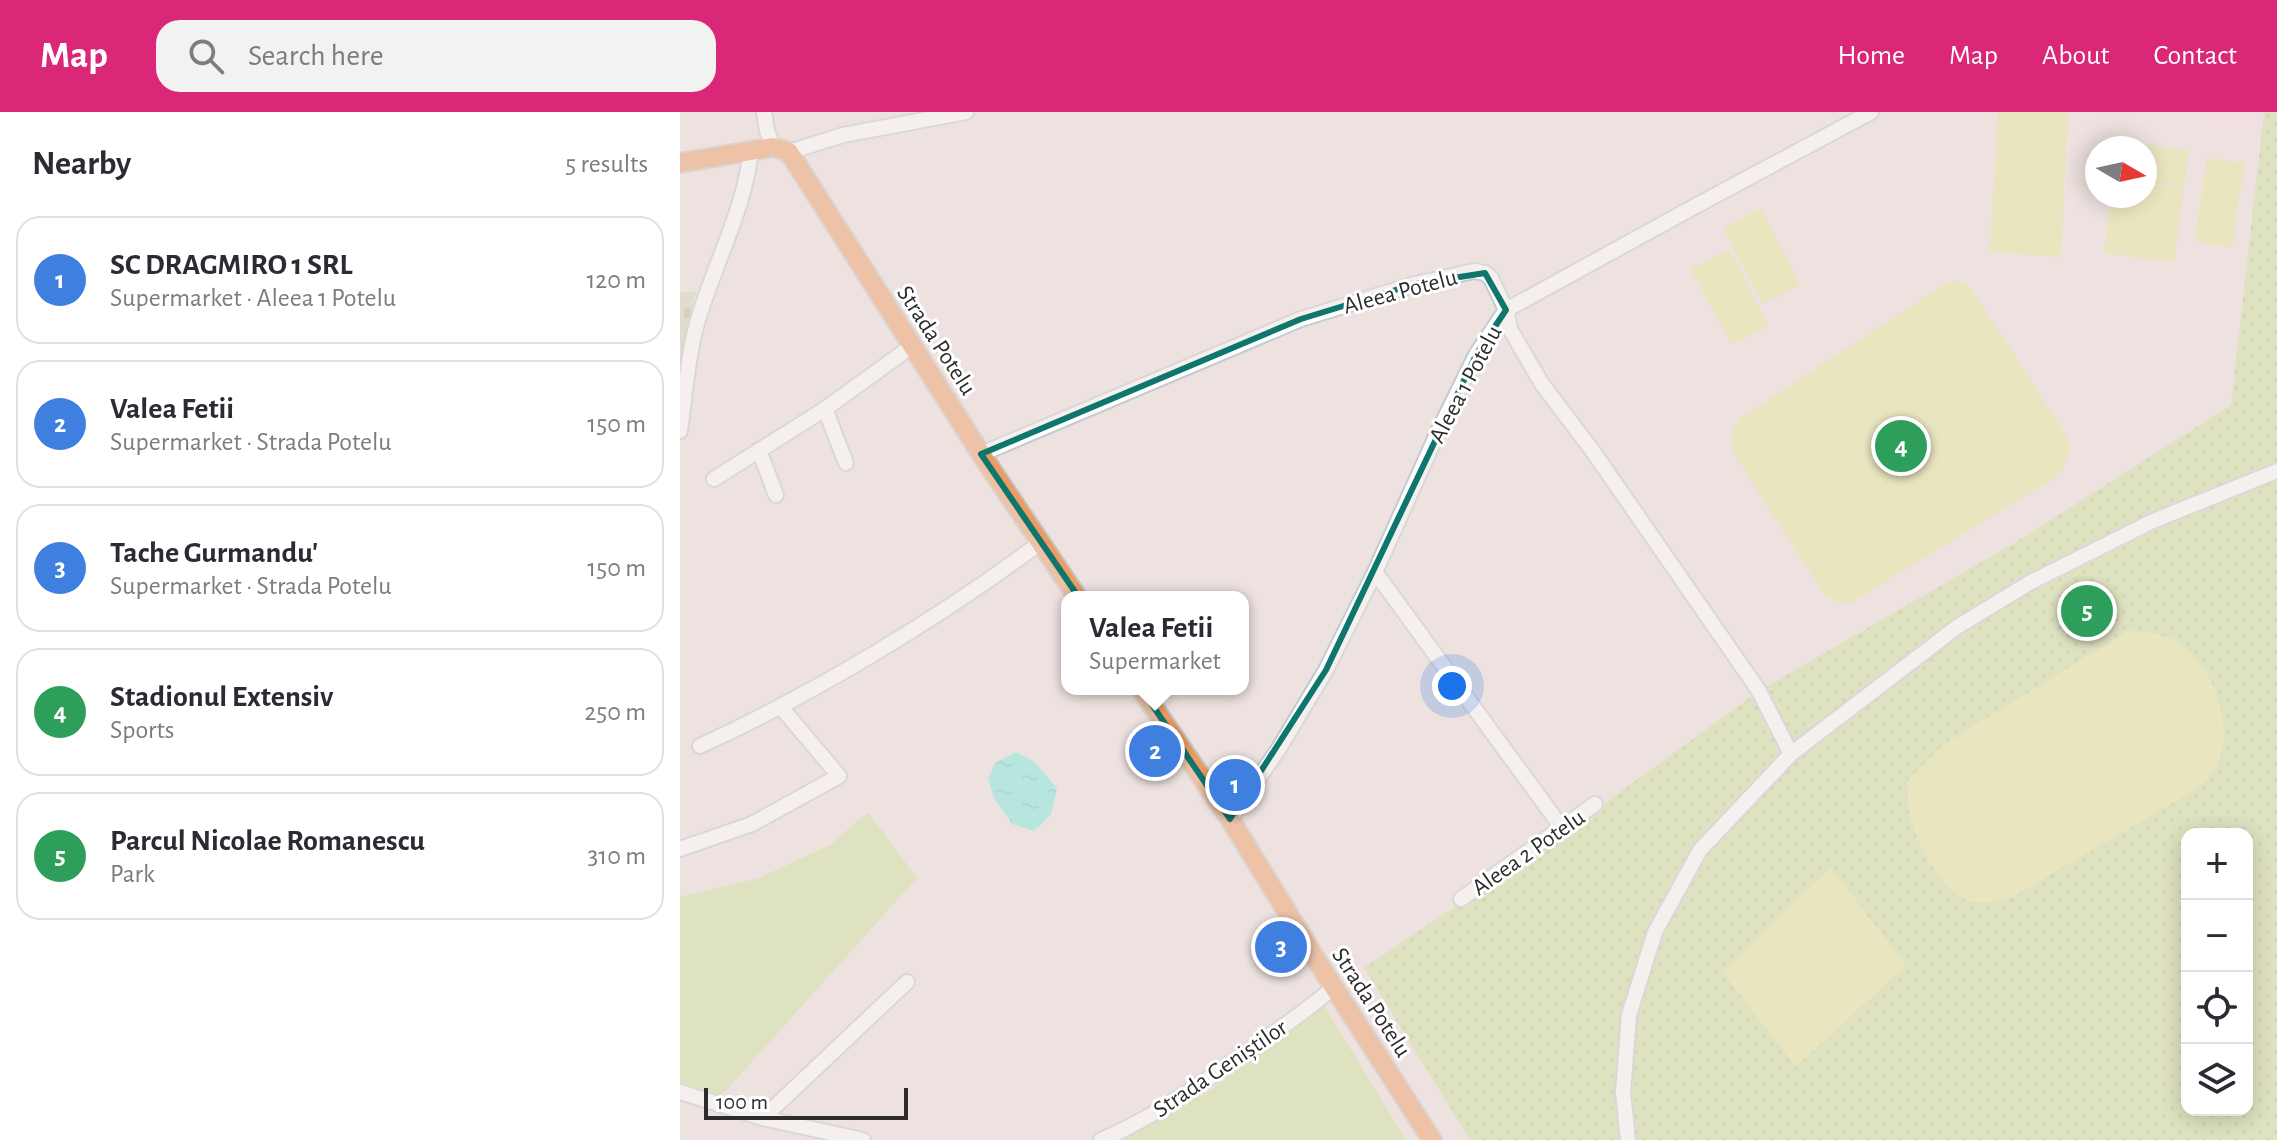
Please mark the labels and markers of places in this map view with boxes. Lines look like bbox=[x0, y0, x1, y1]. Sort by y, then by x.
pin: 4 bbox=[1875, 416, 1927, 476]
pin: 5 bbox=[2061, 581, 2113, 641]
pin: 2 bbox=[1129, 721, 1181, 781]
pin: 1 bbox=[1209, 755, 1261, 815]
pin: 3 bbox=[1255, 917, 1307, 977]

